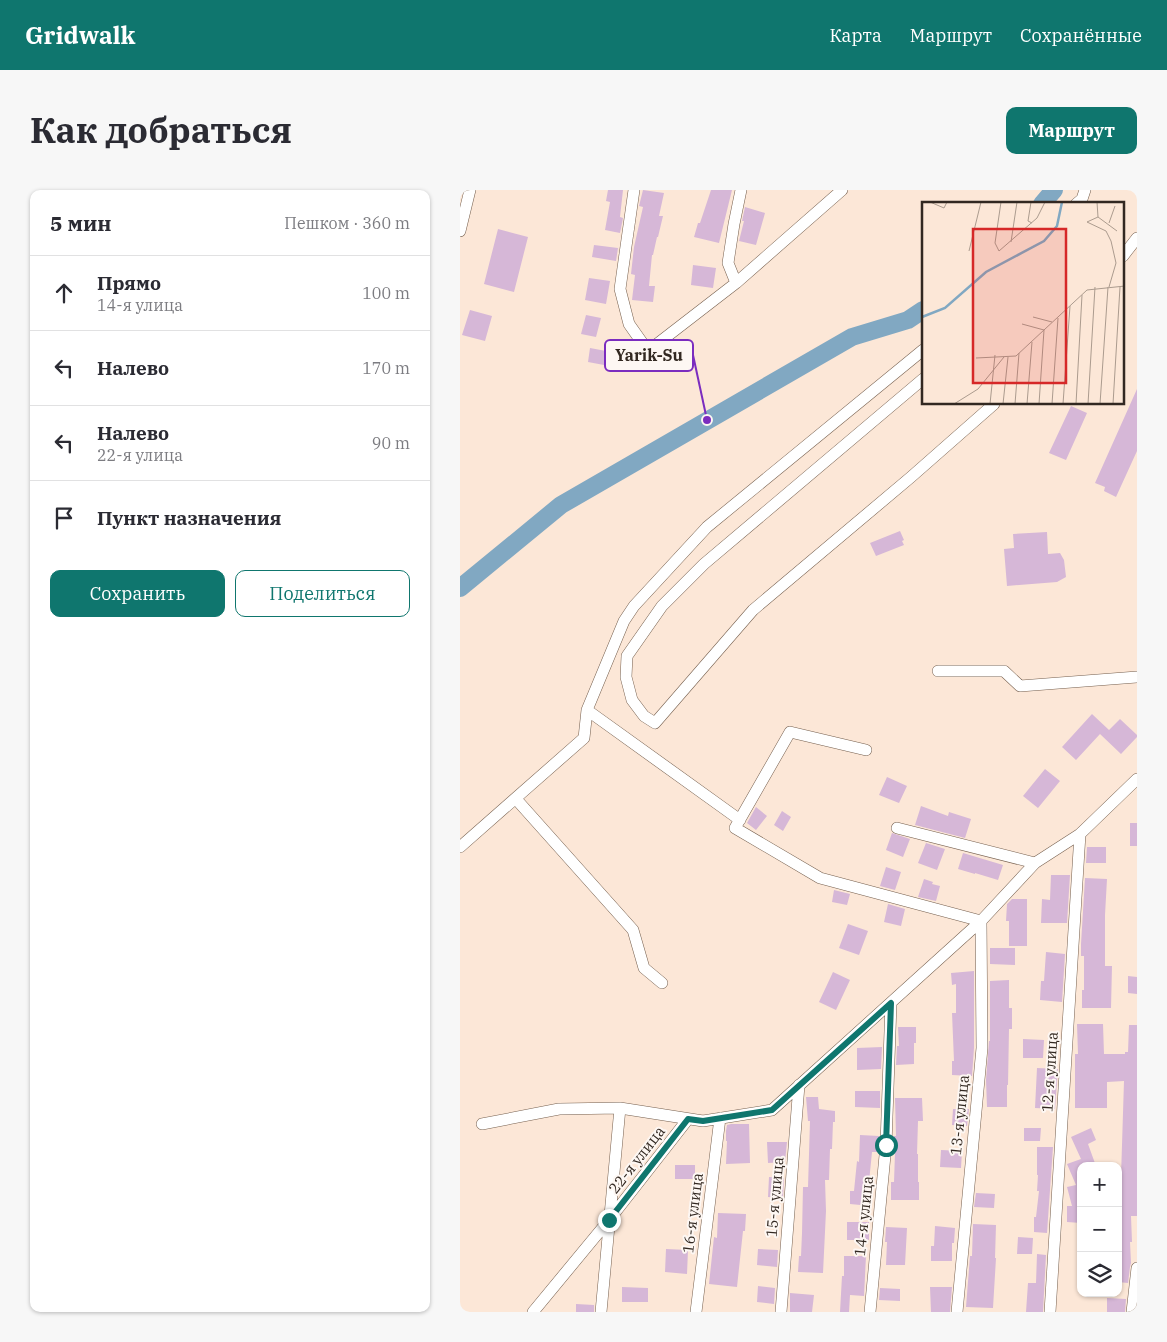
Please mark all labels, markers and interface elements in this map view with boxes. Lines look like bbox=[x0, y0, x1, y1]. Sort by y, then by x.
text: Gridwalk bbox=[25, 19, 135, 51]
text: Карта bbox=[829, 24, 882, 47]
text: Маршрут bbox=[910, 24, 992, 47]
text: Сохранённые bbox=[1020, 24, 1142, 47]
text: Как добраться bbox=[30, 107, 292, 153]
button: Маршрут bbox=[1006, 107, 1137, 154]
inset map bbox=[922, 202, 1124, 405]
text: 5 мин bbox=[50, 209, 112, 237]
text: Пешком · 360 m bbox=[284, 213, 410, 233]
text: Прямо bbox=[97, 271, 161, 295]
icon: ahead bbox=[50, 279, 78, 307]
text: 100 m bbox=[362, 283, 410, 303]
text: 14-я улица bbox=[97, 295, 183, 315]
callout: Yarik-Su bbox=[605, 340, 693, 371]
text: Yarik-Su bbox=[615, 345, 683, 365]
icon: left bbox=[50, 354, 78, 382]
text: Налево bbox=[97, 356, 169, 380]
text: 170 m bbox=[362, 358, 410, 378]
text: Налево bbox=[97, 421, 169, 445]
icon: left bbox=[50, 429, 78, 457]
text: 90 m bbox=[372, 433, 410, 453]
text: 22-я улица bbox=[97, 445, 183, 465]
icon: arrive bbox=[50, 504, 78, 532]
text: Пункт назначения bbox=[97, 506, 281, 530]
button: Сохранить bbox=[50, 570, 225, 617]
button: Поделиться bbox=[235, 570, 410, 617]
street label: 12-я улица bbox=[1037, 1031, 1062, 1113]
street label: 13-я улица bbox=[946, 1074, 973, 1156]
street label: 22-я улица bbox=[604, 1122, 669, 1197]
route start bbox=[875, 1134, 898, 1157]
street label: 15-я улица bbox=[762, 1156, 787, 1238]
map controls bbox=[1077, 1162, 1122, 1297]
button: + bbox=[1077, 1162, 1122, 1207]
street label: 16-я улица bbox=[678, 1172, 707, 1254]
street label: 14-я улица bbox=[850, 1175, 877, 1257]
button: − bbox=[1077, 1207, 1122, 1252]
route end bbox=[598, 1209, 621, 1232]
button: layers bbox=[1077, 1252, 1122, 1297]

